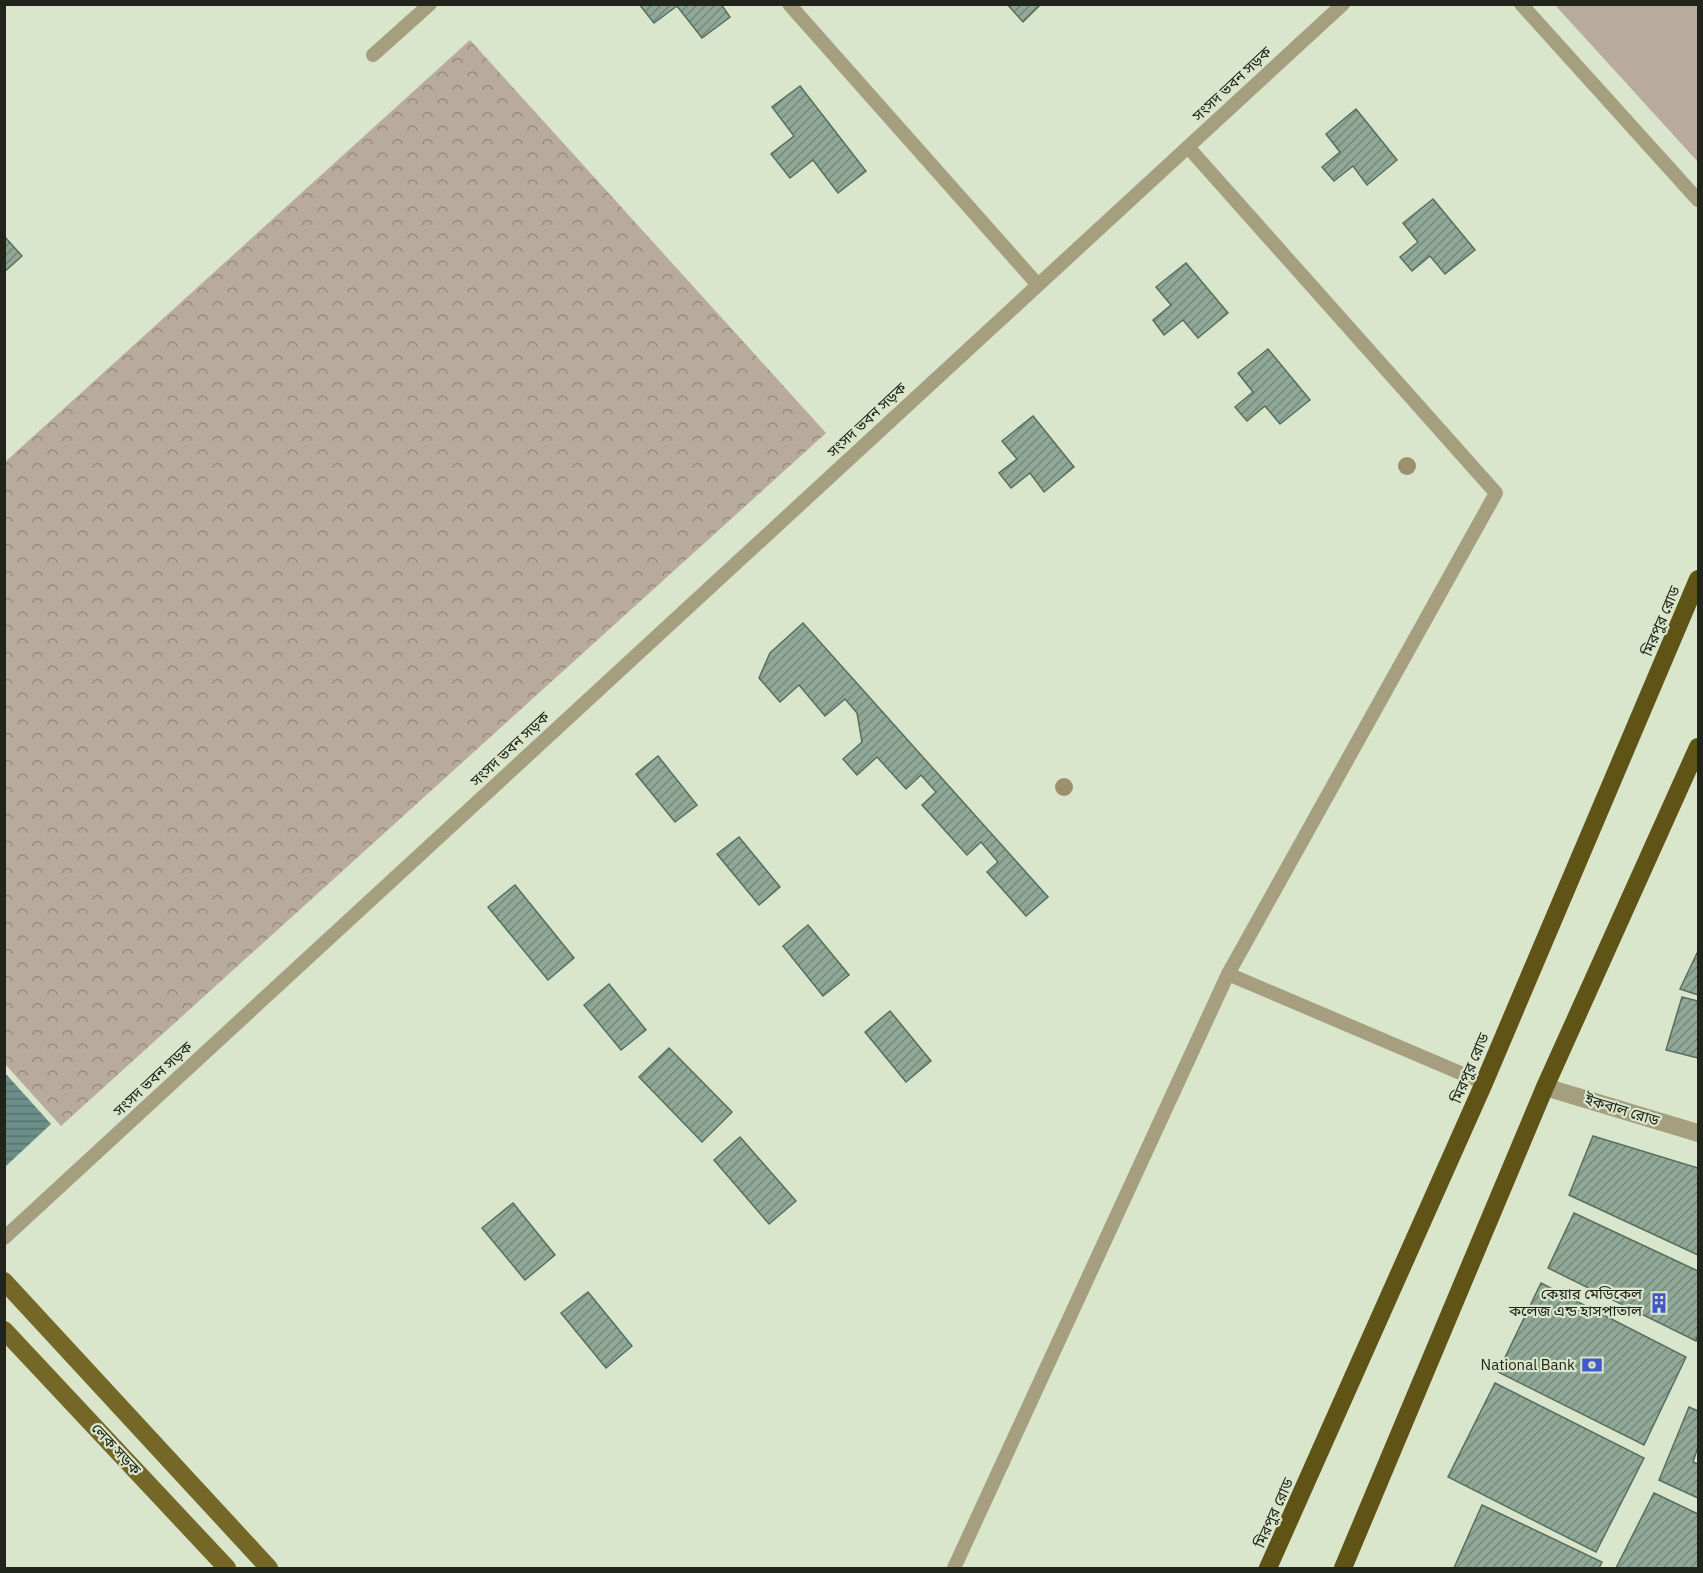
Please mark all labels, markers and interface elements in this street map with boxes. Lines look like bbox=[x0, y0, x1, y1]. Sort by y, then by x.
street label: সংসদ ভবন সড়ক bbox=[1187, 42, 1276, 126]
street label: সংসদ ভবন সড়ক bbox=[822, 378, 911, 462]
street label: মিরপুর রোড bbox=[1637, 583, 1684, 660]
street label: সংসদ ভবন সড়ক bbox=[465, 707, 554, 791]
street label: মিরপুর রোড bbox=[1446, 1030, 1493, 1107]
street label: সংসদ ভবন সড়ক bbox=[108, 1037, 197, 1121]
street label: ইকবাল রোড bbox=[1582, 1089, 1662, 1130]
place label: কেয়ার মেডিকেল কলেজ এন্ড হাসপাতাল bbox=[1508, 1284, 1643, 1320]
building icon: কেয়ার মেডিকেল কলেজ এন্ড হাসপাতাল bbox=[1647, 1291, 1671, 1315]
bank icon: National Bank bbox=[1580, 1353, 1604, 1377]
place label: National Bank bbox=[1481, 1355, 1575, 1374]
street label: লেক সড়ক bbox=[88, 1419, 146, 1479]
street label: মিরপুর রোড bbox=[1249, 1475, 1297, 1552]

